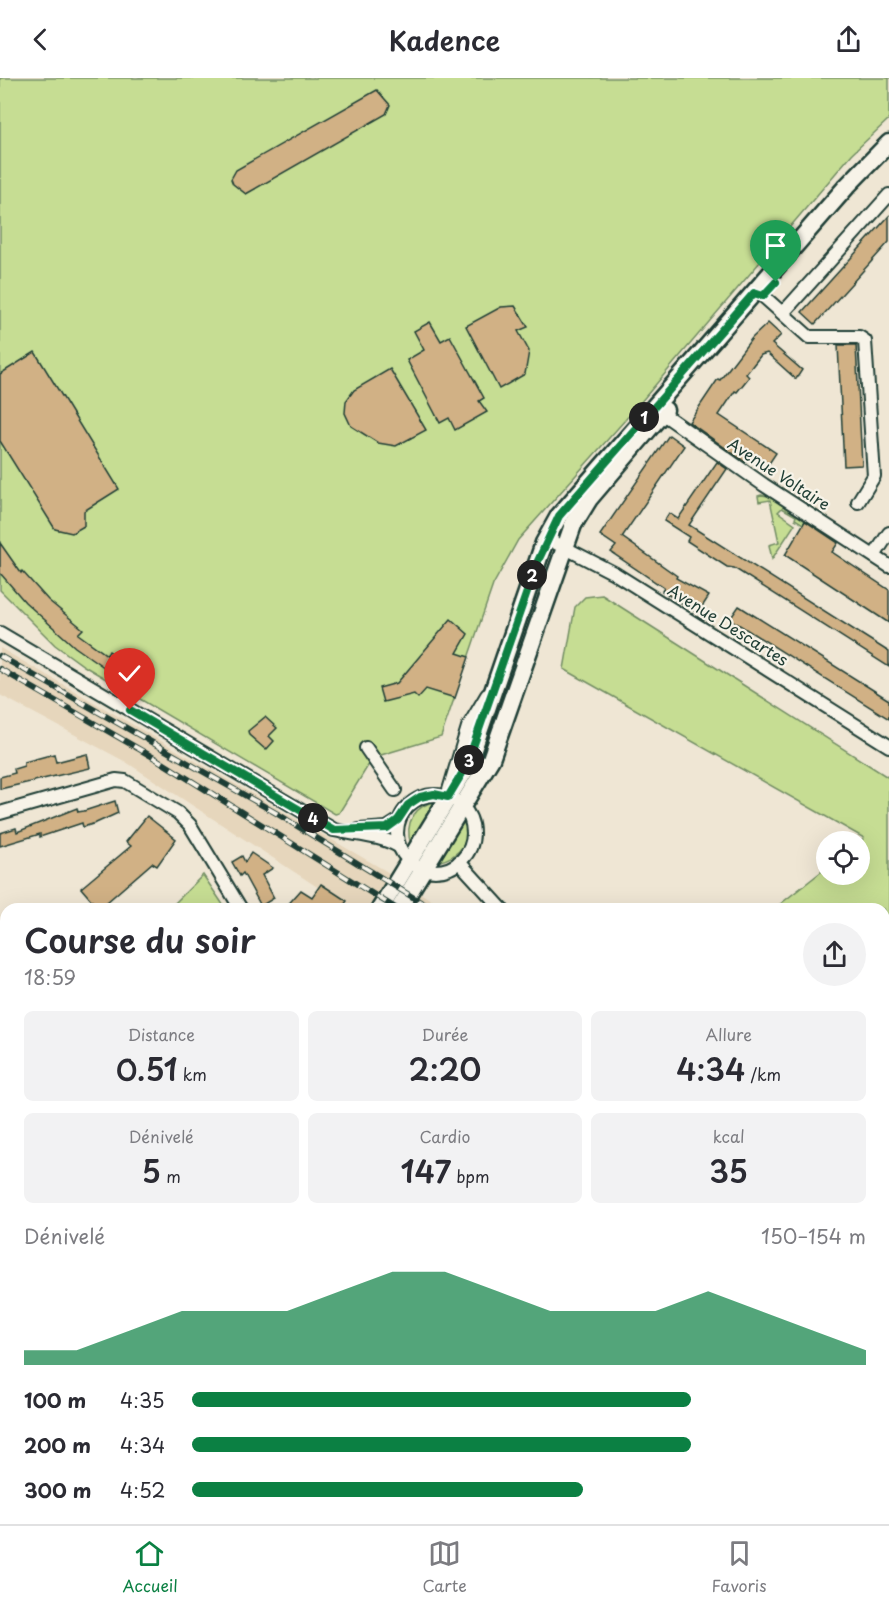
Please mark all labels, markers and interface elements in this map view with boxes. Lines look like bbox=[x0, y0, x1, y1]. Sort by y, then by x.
text: Kadence bbox=[389, 19, 500, 60]
icon: back bbox=[24, 23, 57, 56]
icon: share bbox=[832, 23, 865, 56]
pin bbox=[750, 220, 801, 282]
icon: arrive bbox=[759, 229, 792, 262]
pin: 1 bbox=[629, 402, 659, 432]
text: 1 bbox=[640, 405, 648, 429]
street label: Avenue Voltaire bbox=[724, 431, 835, 515]
pin: 2 bbox=[517, 560, 547, 590]
text: 2 bbox=[526, 563, 538, 587]
street label: Avenue Descartes bbox=[664, 577, 793, 671]
pin bbox=[104, 648, 155, 710]
icon: check bbox=[113, 657, 146, 690]
pin: 3 bbox=[454, 745, 484, 775]
text: 3 bbox=[464, 748, 474, 772]
pin: 4 bbox=[298, 803, 328, 833]
text: 4 bbox=[308, 806, 318, 830]
map controls bbox=[816, 831, 870, 885]
button: locate bbox=[816, 831, 870, 885]
text: Course du soir bbox=[24, 914, 256, 964]
button: share bbox=[803, 923, 866, 986]
text: 18:59 bbox=[24, 962, 76, 992]
text: Distance bbox=[128, 1022, 195, 1046]
text: Durée bbox=[422, 1022, 468, 1046]
text: Allure bbox=[705, 1022, 752, 1046]
text: 0.51 bbox=[116, 1046, 178, 1091]
text: 2:20 bbox=[409, 1046, 481, 1091]
text: 4:34 bbox=[676, 1046, 745, 1091]
text: km bbox=[178, 1062, 207, 1086]
text: /km bbox=[745, 1062, 781, 1086]
text: Dénivelé bbox=[129, 1124, 194, 1148]
text: Cardio bbox=[420, 1124, 470, 1148]
text: kcal bbox=[713, 1124, 745, 1148]
text: 5 bbox=[142, 1148, 161, 1193]
text: 147 bbox=[400, 1148, 451, 1193]
text: 35 bbox=[709, 1148, 748, 1193]
text: m bbox=[161, 1164, 181, 1188]
text: bpm bbox=[451, 1164, 490, 1188]
text: Dénivelé bbox=[24, 1221, 105, 1251]
text: 150–154 m bbox=[761, 1221, 866, 1251]
text: 100 m bbox=[24, 1385, 86, 1415]
text: 4:35 bbox=[120, 1385, 165, 1415]
text: 200 m bbox=[24, 1430, 91, 1460]
text: 4:34 bbox=[120, 1430, 165, 1460]
text: 300 m bbox=[24, 1475, 92, 1505]
text: 4:52 bbox=[120, 1475, 165, 1505]
tab: Accueil bbox=[122, 1537, 178, 1597]
tab: Carte bbox=[422, 1537, 467, 1597]
tab: Favoris bbox=[712, 1537, 767, 1597]

